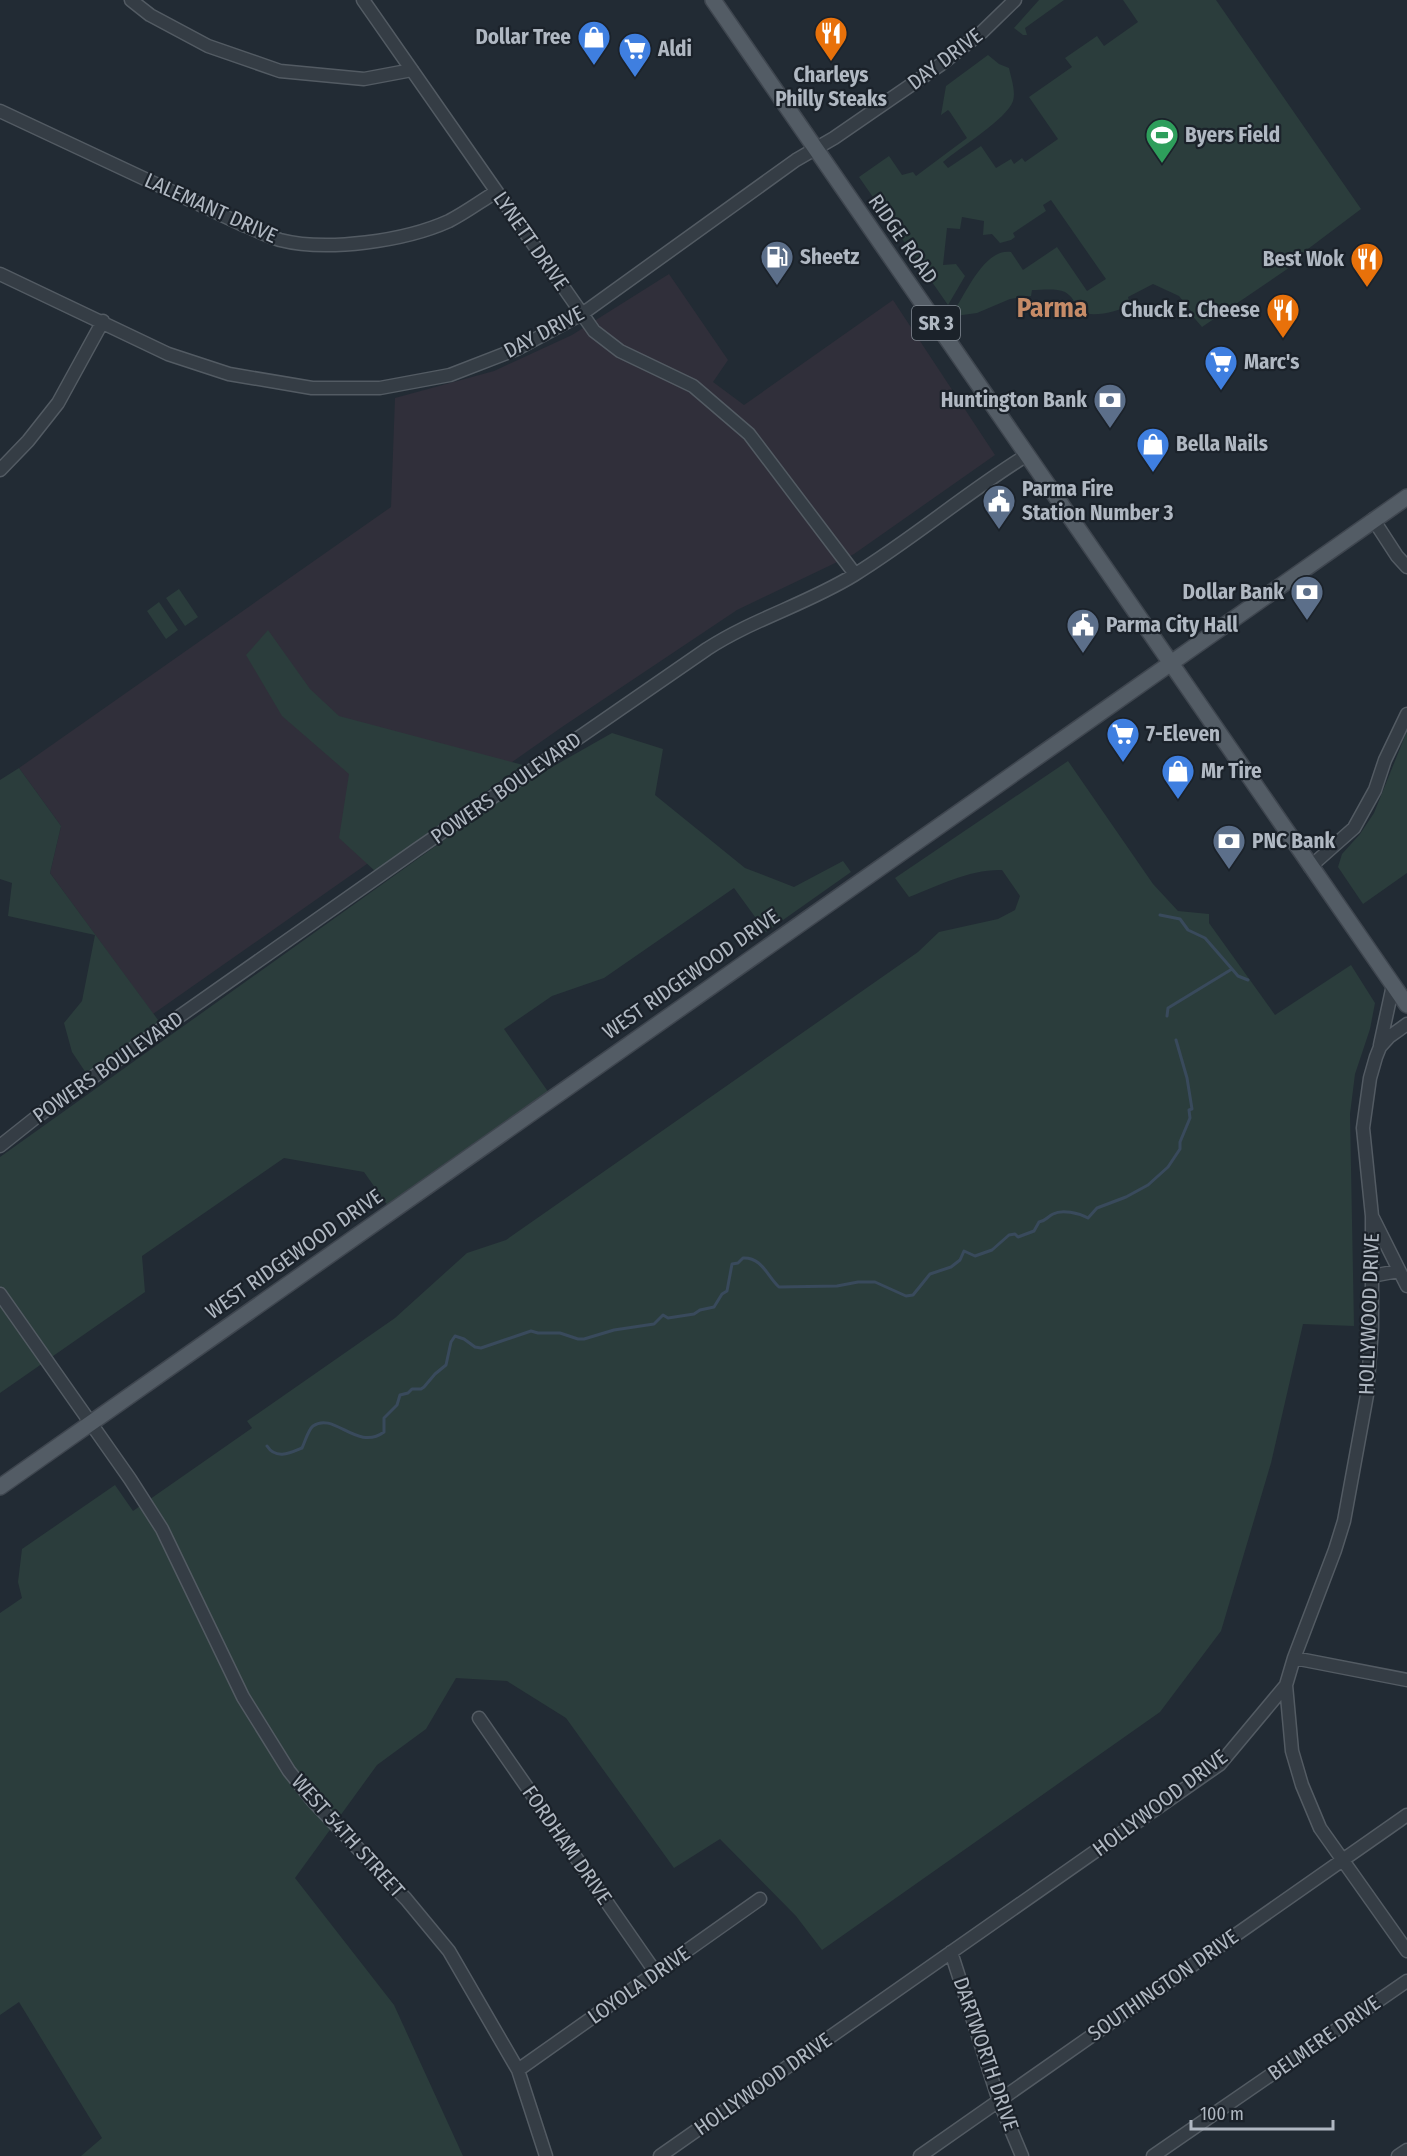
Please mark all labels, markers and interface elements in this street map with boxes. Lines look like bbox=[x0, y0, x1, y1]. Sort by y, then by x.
restaurant icon: Charleys Philly Steaks bbox=[813, 15, 849, 62]
shop icon: Dollar Tree bbox=[576, 19, 612, 66]
street label: DAY DRIVE bbox=[902, 22, 988, 96]
place label: Dollar Tree bbox=[475, 24, 571, 50]
supermarket icon: Aldi bbox=[617, 31, 653, 78]
place label: Aldi bbox=[657, 36, 692, 62]
place label: Charleys Philly Steaks bbox=[775, 62, 887, 112]
sports icon: Byers Field bbox=[1144, 117, 1180, 164]
place label: Byers Field bbox=[1185, 122, 1280, 148]
street label: LALEMANT DRIVE bbox=[141, 167, 282, 249]
street label: LYNETT DRIVE bbox=[488, 187, 575, 295]
street label: RIDGE ROAD bbox=[863, 189, 943, 289]
fuel station icon: Sheetz bbox=[759, 239, 795, 286]
restaurant icon: Best Wok bbox=[1349, 241, 1385, 288]
place label: Sheetz bbox=[800, 244, 860, 270]
place label: Best Wok bbox=[1263, 246, 1344, 272]
district label: Parma bbox=[1017, 292, 1087, 324]
restaurant icon: Chuck E. Cheese bbox=[1265, 292, 1301, 339]
place label: Chuck E. Cheese bbox=[1121, 297, 1260, 323]
street label: DAY DRIVE bbox=[499, 300, 589, 364]
road number: SR 3 bbox=[912, 306, 960, 340]
supermarket icon: Marc's bbox=[1203, 344, 1239, 391]
place label: Marc's bbox=[1244, 349, 1300, 375]
bank icon: Huntington Bank bbox=[1092, 382, 1128, 429]
place label: Huntington Bank bbox=[941, 387, 1087, 413]
shop icon: Bella Nails bbox=[1135, 426, 1171, 473]
place label: Bella Nails bbox=[1176, 431, 1268, 457]
place label: Parma Fire Station Number 3 bbox=[1022, 476, 1174, 526]
public building icon: Parma Fire Station Number 3 bbox=[981, 483, 1017, 530]
bank icon: Dollar Bank bbox=[1289, 574, 1325, 621]
place label: Dollar Bank bbox=[1183, 579, 1284, 605]
public building icon: Parma City Hall bbox=[1065, 607, 1101, 654]
place label: Parma City Hall bbox=[1106, 612, 1238, 638]
supermarket icon: 7-Eleven bbox=[1105, 716, 1141, 763]
place label: 7-Eleven bbox=[1146, 721, 1220, 747]
street label: POWERS BOULEVARD bbox=[426, 726, 586, 850]
shop icon: Mr Tire bbox=[1160, 753, 1196, 800]
place label: Mr Tire bbox=[1201, 758, 1262, 784]
bank icon: PNC Bank bbox=[1211, 823, 1247, 870]
place label: PNC Bank bbox=[1252, 828, 1336, 854]
street label: WEST RIDGEWOOD DRIVE bbox=[598, 903, 785, 1045]
street label: POWERS BOULEVARD bbox=[28, 1005, 188, 1129]
street label: WEST RIDGEWOOD DRIVE bbox=[201, 1183, 388, 1325]
street label: HOLLYWOOD DRIVE bbox=[1353, 1232, 1385, 1395]
street label: HOLLYWOOD DRIVE bbox=[1087, 1744, 1233, 1862]
street label: WEST 54TH STREET bbox=[286, 1769, 410, 1903]
street label: FORDHAM DRIVE bbox=[516, 1781, 618, 1910]
street label: SOUTHINGTON DRIVE bbox=[1083, 1923, 1243, 2047]
street label: LOYOLA DRIVE bbox=[583, 1940, 695, 2030]
street label: DARTWORTH DRIVE bbox=[948, 1974, 1025, 2134]
street label: BELMERE DRIVE bbox=[1263, 1990, 1385, 2086]
street label: HOLLYWOOD DRIVE bbox=[689, 2027, 837, 2141]
scale bar bbox=[1191, 2093, 1334, 2131]
text: 100 m bbox=[1200, 2103, 1244, 2125]

